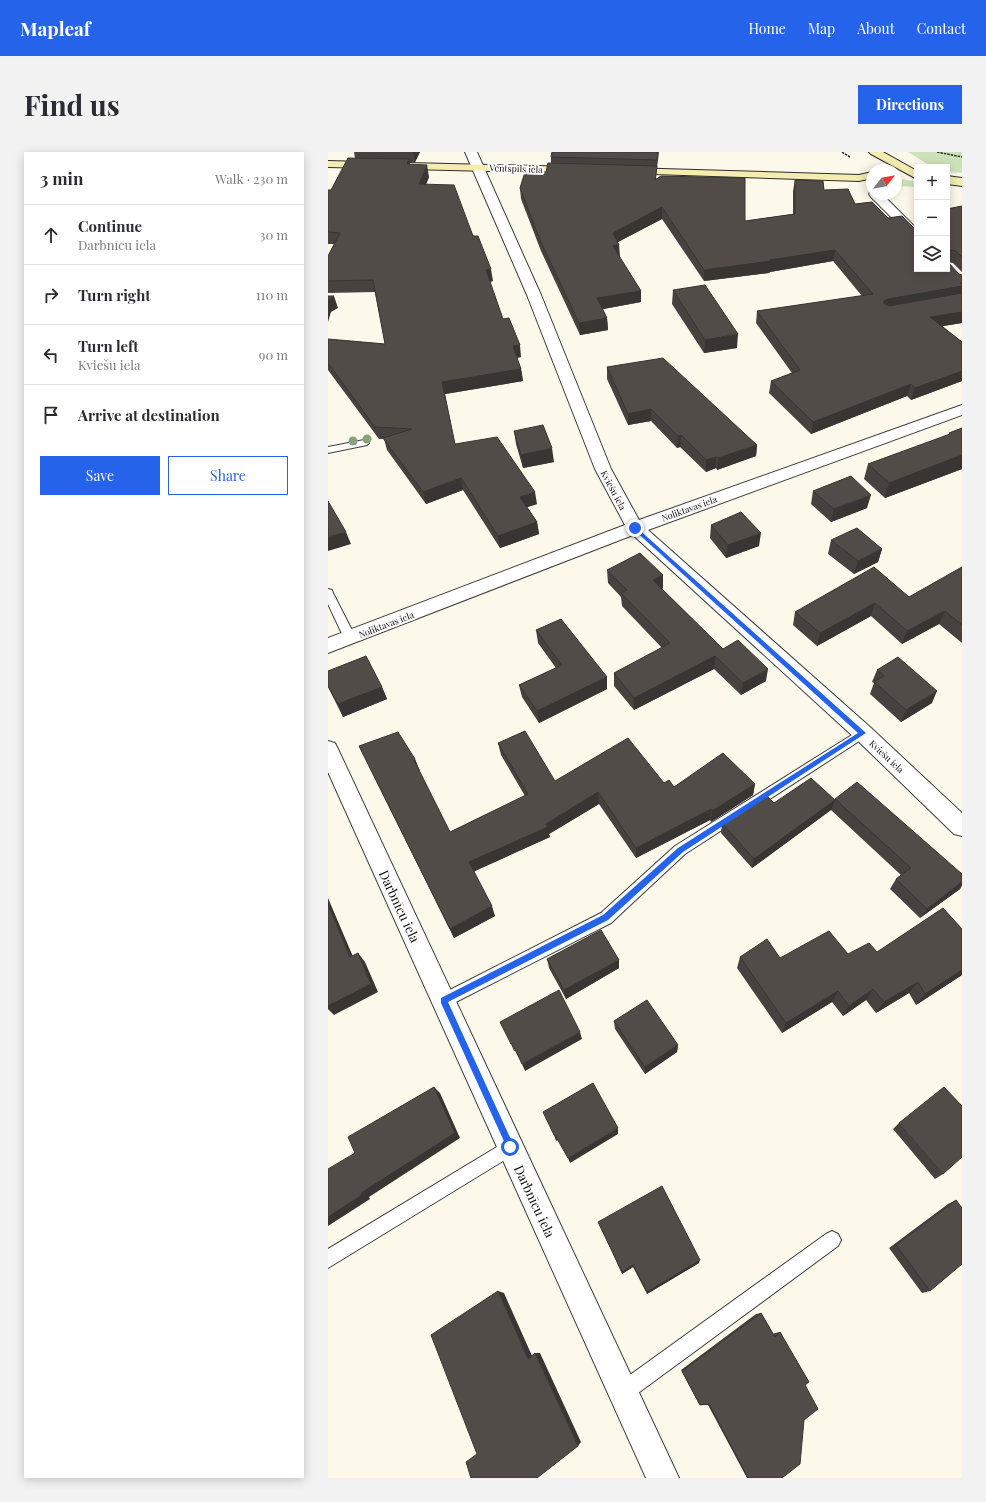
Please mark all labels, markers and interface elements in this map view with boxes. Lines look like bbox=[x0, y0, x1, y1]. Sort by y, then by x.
text: Mapleaf bbox=[20, 15, 91, 41]
text: Home bbox=[748, 19, 786, 38]
text: Map bbox=[808, 19, 835, 38]
text: About bbox=[857, 19, 895, 38]
text: Contact bbox=[917, 19, 966, 38]
button: Directions bbox=[858, 85, 962, 124]
text: Find us bbox=[24, 86, 120, 123]
street label: Ventspils iela bbox=[488, 161, 543, 175]
north arrow bbox=[866, 164, 902, 200]
map controls bbox=[914, 164, 950, 272]
button: + bbox=[914, 164, 950, 200]
text: 3 min bbox=[40, 167, 83, 189]
text: Walk · 230 m bbox=[215, 170, 288, 187]
button: − bbox=[914, 200, 950, 236]
text: Continue bbox=[78, 216, 142, 236]
icon: ahead bbox=[40, 224, 62, 246]
text: 30 m bbox=[260, 226, 288, 243]
text: Darbnīcu iela bbox=[78, 236, 156, 253]
button: layers bbox=[914, 236, 950, 272]
icon: right bbox=[40, 284, 62, 306]
text: Turn right bbox=[78, 285, 151, 305]
text: 110 m bbox=[256, 286, 288, 303]
text: Turn left bbox=[78, 336, 139, 356]
icon: left bbox=[40, 344, 62, 366]
text: 90 m bbox=[259, 346, 288, 363]
text: Kviešu iela bbox=[78, 356, 140, 373]
icon: arrive bbox=[40, 404, 62, 426]
text: Arrive at destination bbox=[78, 405, 220, 425]
button: Save bbox=[40, 456, 160, 495]
button: Share bbox=[168, 456, 288, 495]
street label: Kviešu iela bbox=[599, 468, 630, 512]
street label: Noliktavas iela bbox=[660, 492, 719, 524]
route end bbox=[626, 519, 644, 537]
street label: Noliktavas iela bbox=[357, 608, 416, 640]
street label: Kviešu iela bbox=[867, 737, 907, 775]
street label: Darbnīcu iela bbox=[376, 867, 424, 945]
route start bbox=[501, 1138, 519, 1156]
street label: Darbnīcu iela bbox=[511, 1162, 559, 1240]

